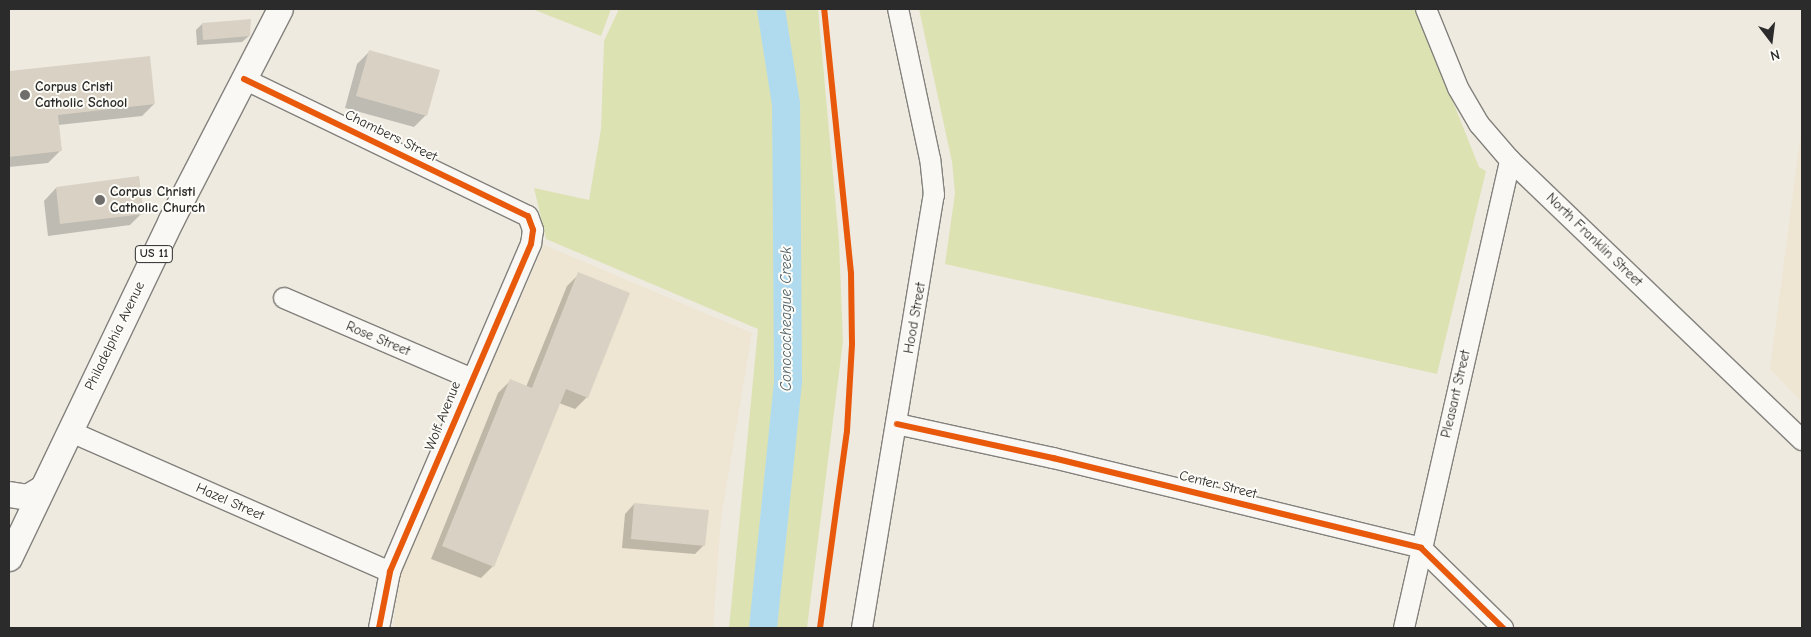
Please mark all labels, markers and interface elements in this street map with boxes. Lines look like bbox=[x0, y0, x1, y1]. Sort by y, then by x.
north arrow bbox=[1746, 15, 1796, 65]
text: N bbox=[1768, 46, 1782, 64]
place label: Corpus Cristi Catholic School bbox=[35, 79, 127, 111]
marker: Corpus Cristi Catholic School bbox=[19, 89, 31, 101]
street label: Chambers Street bbox=[342, 106, 440, 166]
place label: Corpus Christi Catholic Church bbox=[110, 184, 205, 216]
street label: North Franklin Street bbox=[1542, 190, 1646, 290]
marker: Corpus Christi Catholic Church bbox=[94, 194, 106, 206]
road number: US 11 bbox=[134, 244, 174, 264]
water label: Conococheague Creek bbox=[778, 247, 796, 391]
street label: Philadelphia Avenue bbox=[81, 279, 149, 393]
street label: Hood Street bbox=[900, 281, 930, 355]
street label: Rose Street bbox=[343, 318, 413, 360]
street label: Pleasant Street bbox=[1438, 348, 1474, 440]
street label: Wolf Avenue bbox=[421, 379, 465, 453]
street label: Center Street bbox=[1178, 467, 1258, 503]
street label: Hazel Street bbox=[193, 479, 267, 525]

